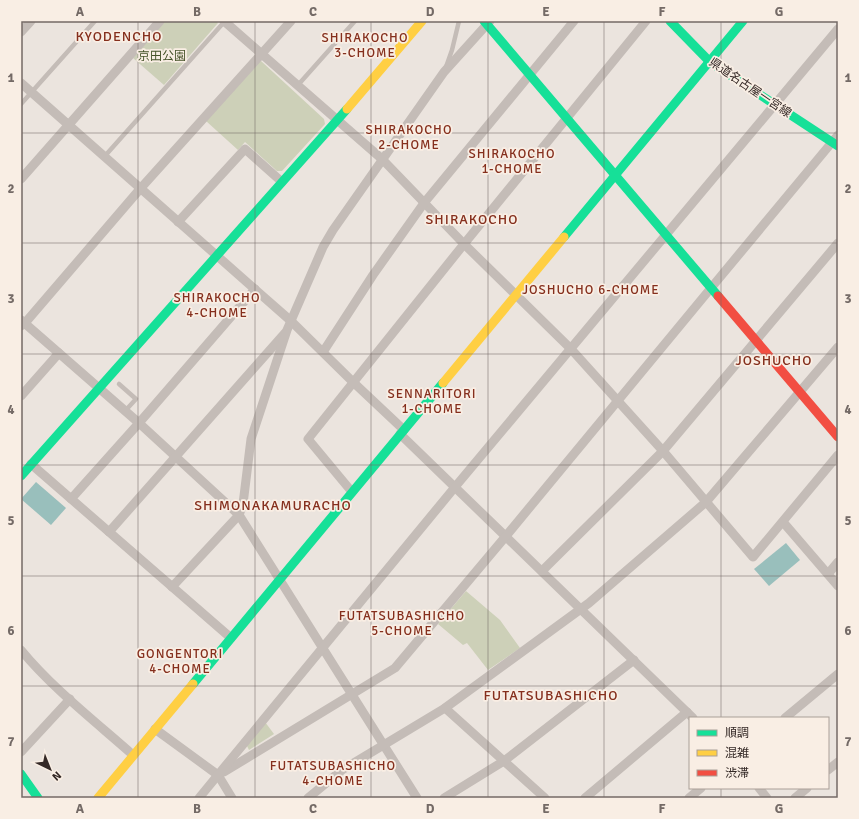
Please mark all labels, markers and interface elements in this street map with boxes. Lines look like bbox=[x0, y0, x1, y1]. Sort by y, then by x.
text: A bbox=[76, 4, 85, 20]
text: B bbox=[193, 4, 201, 20]
text: C bbox=[309, 4, 317, 20]
text: D bbox=[426, 4, 435, 20]
text: E bbox=[542, 4, 550, 20]
text: F bbox=[659, 4, 666, 20]
text: G bbox=[775, 4, 783, 20]
district label: KYODENCHO bbox=[76, 28, 162, 45]
district label: SHIRAKOCHO 3-CHOME bbox=[322, 30, 408, 61]
park label: 京田公園 bbox=[138, 49, 186, 64]
street label: 県道名古屋一宮線 bbox=[706, 55, 794, 121]
text: 1 bbox=[7, 70, 15, 86]
text: 1 bbox=[844, 70, 852, 86]
district label: SHIRAKOCHO 2-CHOME bbox=[366, 122, 452, 153]
district label: SHIRAKOCHO 1-CHOME bbox=[469, 146, 555, 177]
text: 2 bbox=[7, 181, 15, 197]
text: 2 bbox=[844, 181, 852, 197]
district label: SHIRAKOCHO bbox=[426, 211, 518, 228]
district label: JOSHUCHO 6-CHOME bbox=[522, 282, 660, 298]
district label: SHIRAKOCHO 4-CHOME bbox=[174, 290, 260, 321]
text: 3 bbox=[7, 291, 15, 307]
text: 3 bbox=[844, 291, 852, 307]
district label: JOSHUCHO bbox=[736, 352, 812, 369]
district label: SENNARITORI 1-CHOME bbox=[387, 386, 477, 417]
text: 4 bbox=[7, 402, 15, 418]
text: 4 bbox=[844, 402, 852, 418]
district label: SHIMONAKAMURACHO bbox=[194, 497, 352, 514]
text: 5 bbox=[7, 513, 15, 529]
text: 5 bbox=[844, 513, 852, 529]
district label: FUTATSUBASHICHO 5-CHOME bbox=[339, 608, 465, 639]
text: 6 bbox=[7, 623, 15, 639]
text: 6 bbox=[844, 623, 852, 639]
district label: GONGENTORI 4-CHOME bbox=[137, 646, 223, 677]
district label: FUTATSUBASHICHO bbox=[484, 687, 618, 704]
legend bbox=[689, 717, 829, 789]
text: 順調 bbox=[725, 726, 749, 741]
text: 7 bbox=[7, 734, 15, 750]
text: 7 bbox=[844, 734, 852, 750]
text: 混雑 bbox=[725, 746, 749, 761]
north arrow bbox=[30, 749, 70, 789]
district label: FUTATSUBASHICHO 4-CHOME bbox=[270, 758, 396, 789]
text: 渋滞 bbox=[725, 766, 749, 781]
text: N bbox=[49, 769, 64, 783]
text: A bbox=[76, 801, 85, 817]
text: B bbox=[193, 801, 201, 817]
text: C bbox=[309, 801, 317, 817]
text: D bbox=[426, 801, 435, 817]
text: E bbox=[542, 801, 550, 817]
text: F bbox=[659, 801, 666, 817]
text: G bbox=[775, 801, 783, 817]

